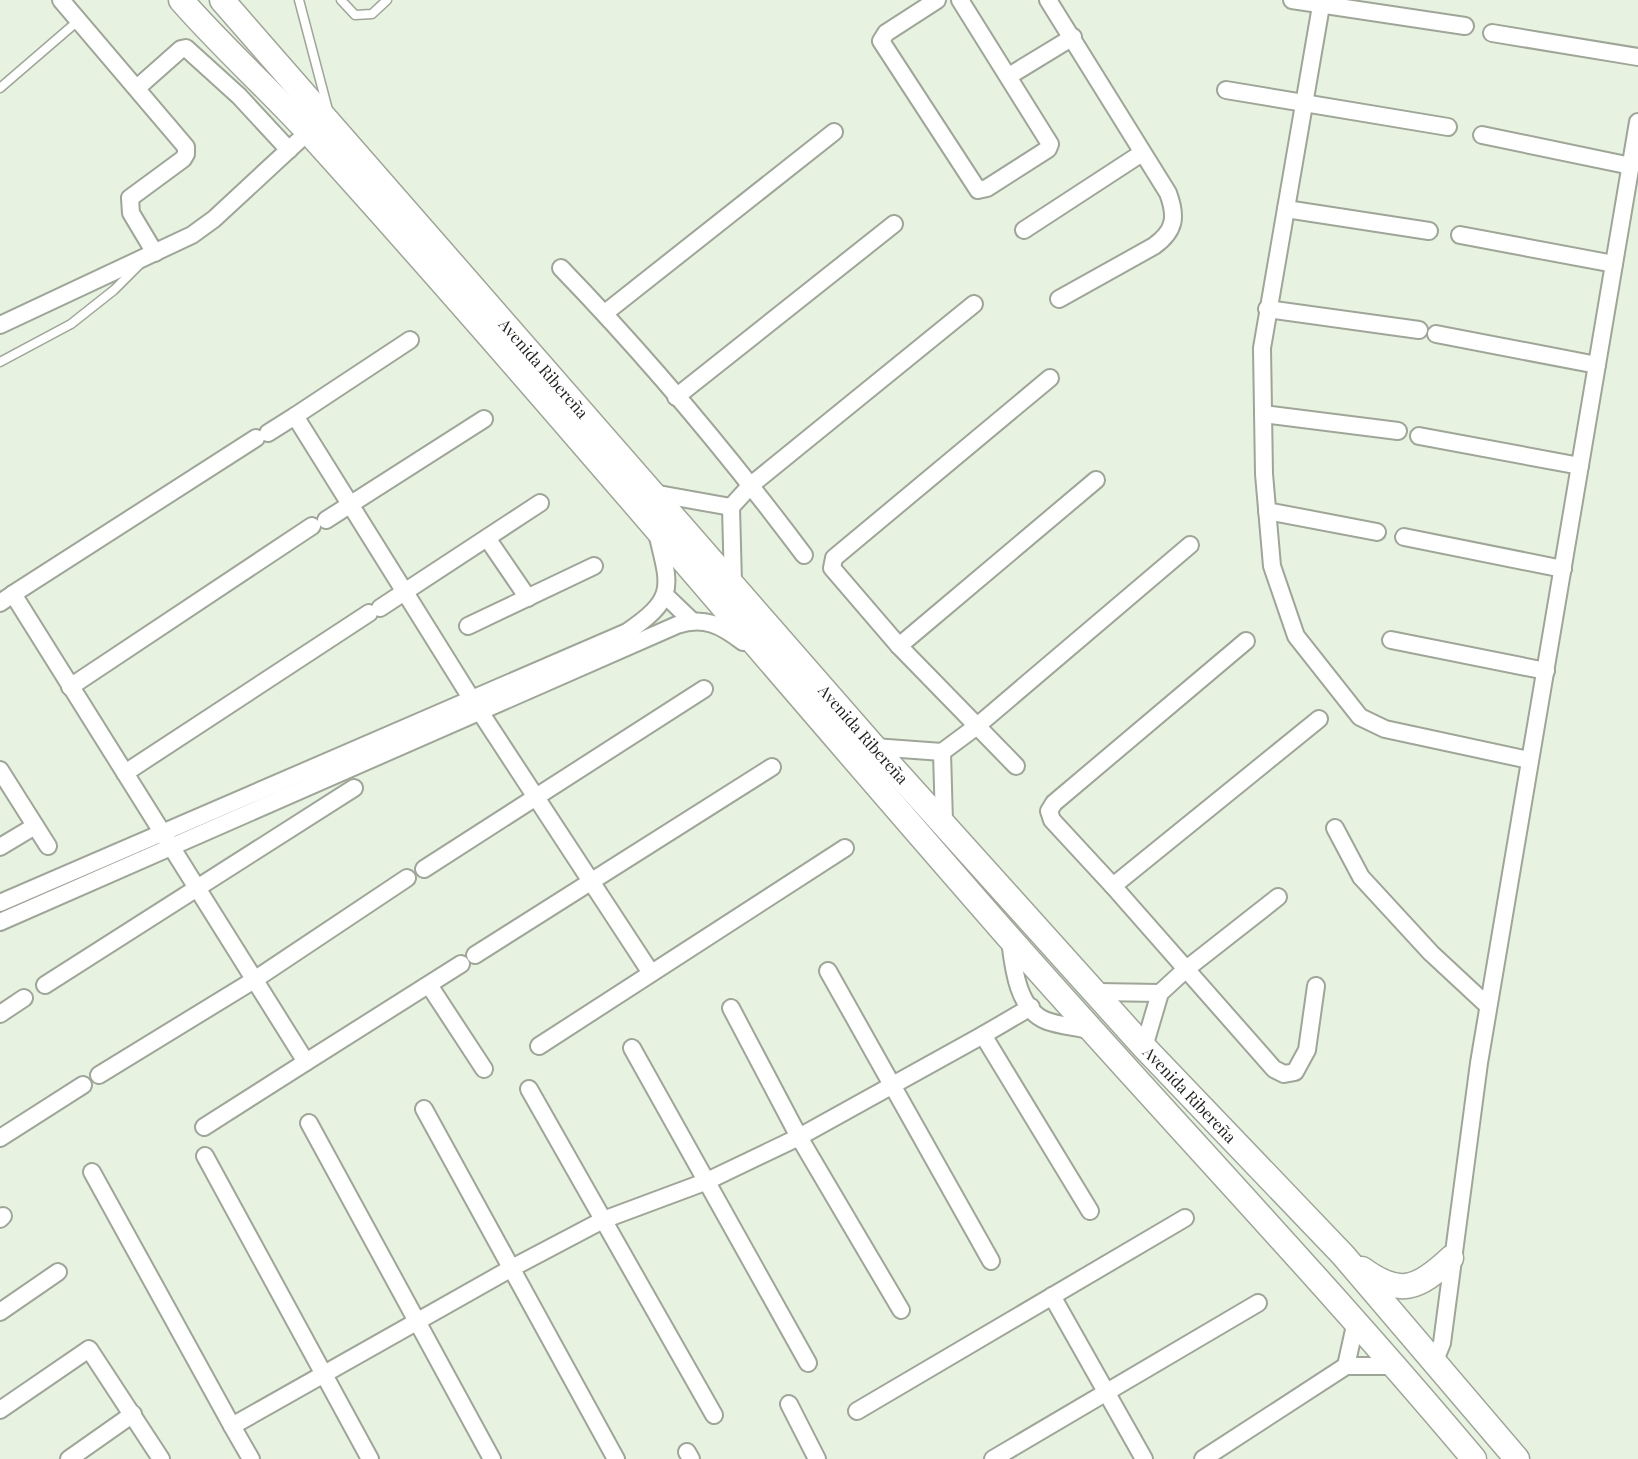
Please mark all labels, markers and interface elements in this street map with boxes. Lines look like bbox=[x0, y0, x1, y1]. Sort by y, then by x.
street label: Avenida Ribereña bbox=[494, 313, 593, 422]
street label: Avenida Ribereña bbox=[814, 679, 913, 788]
street label: Avenida Ribereña bbox=[1138, 1041, 1241, 1147]

